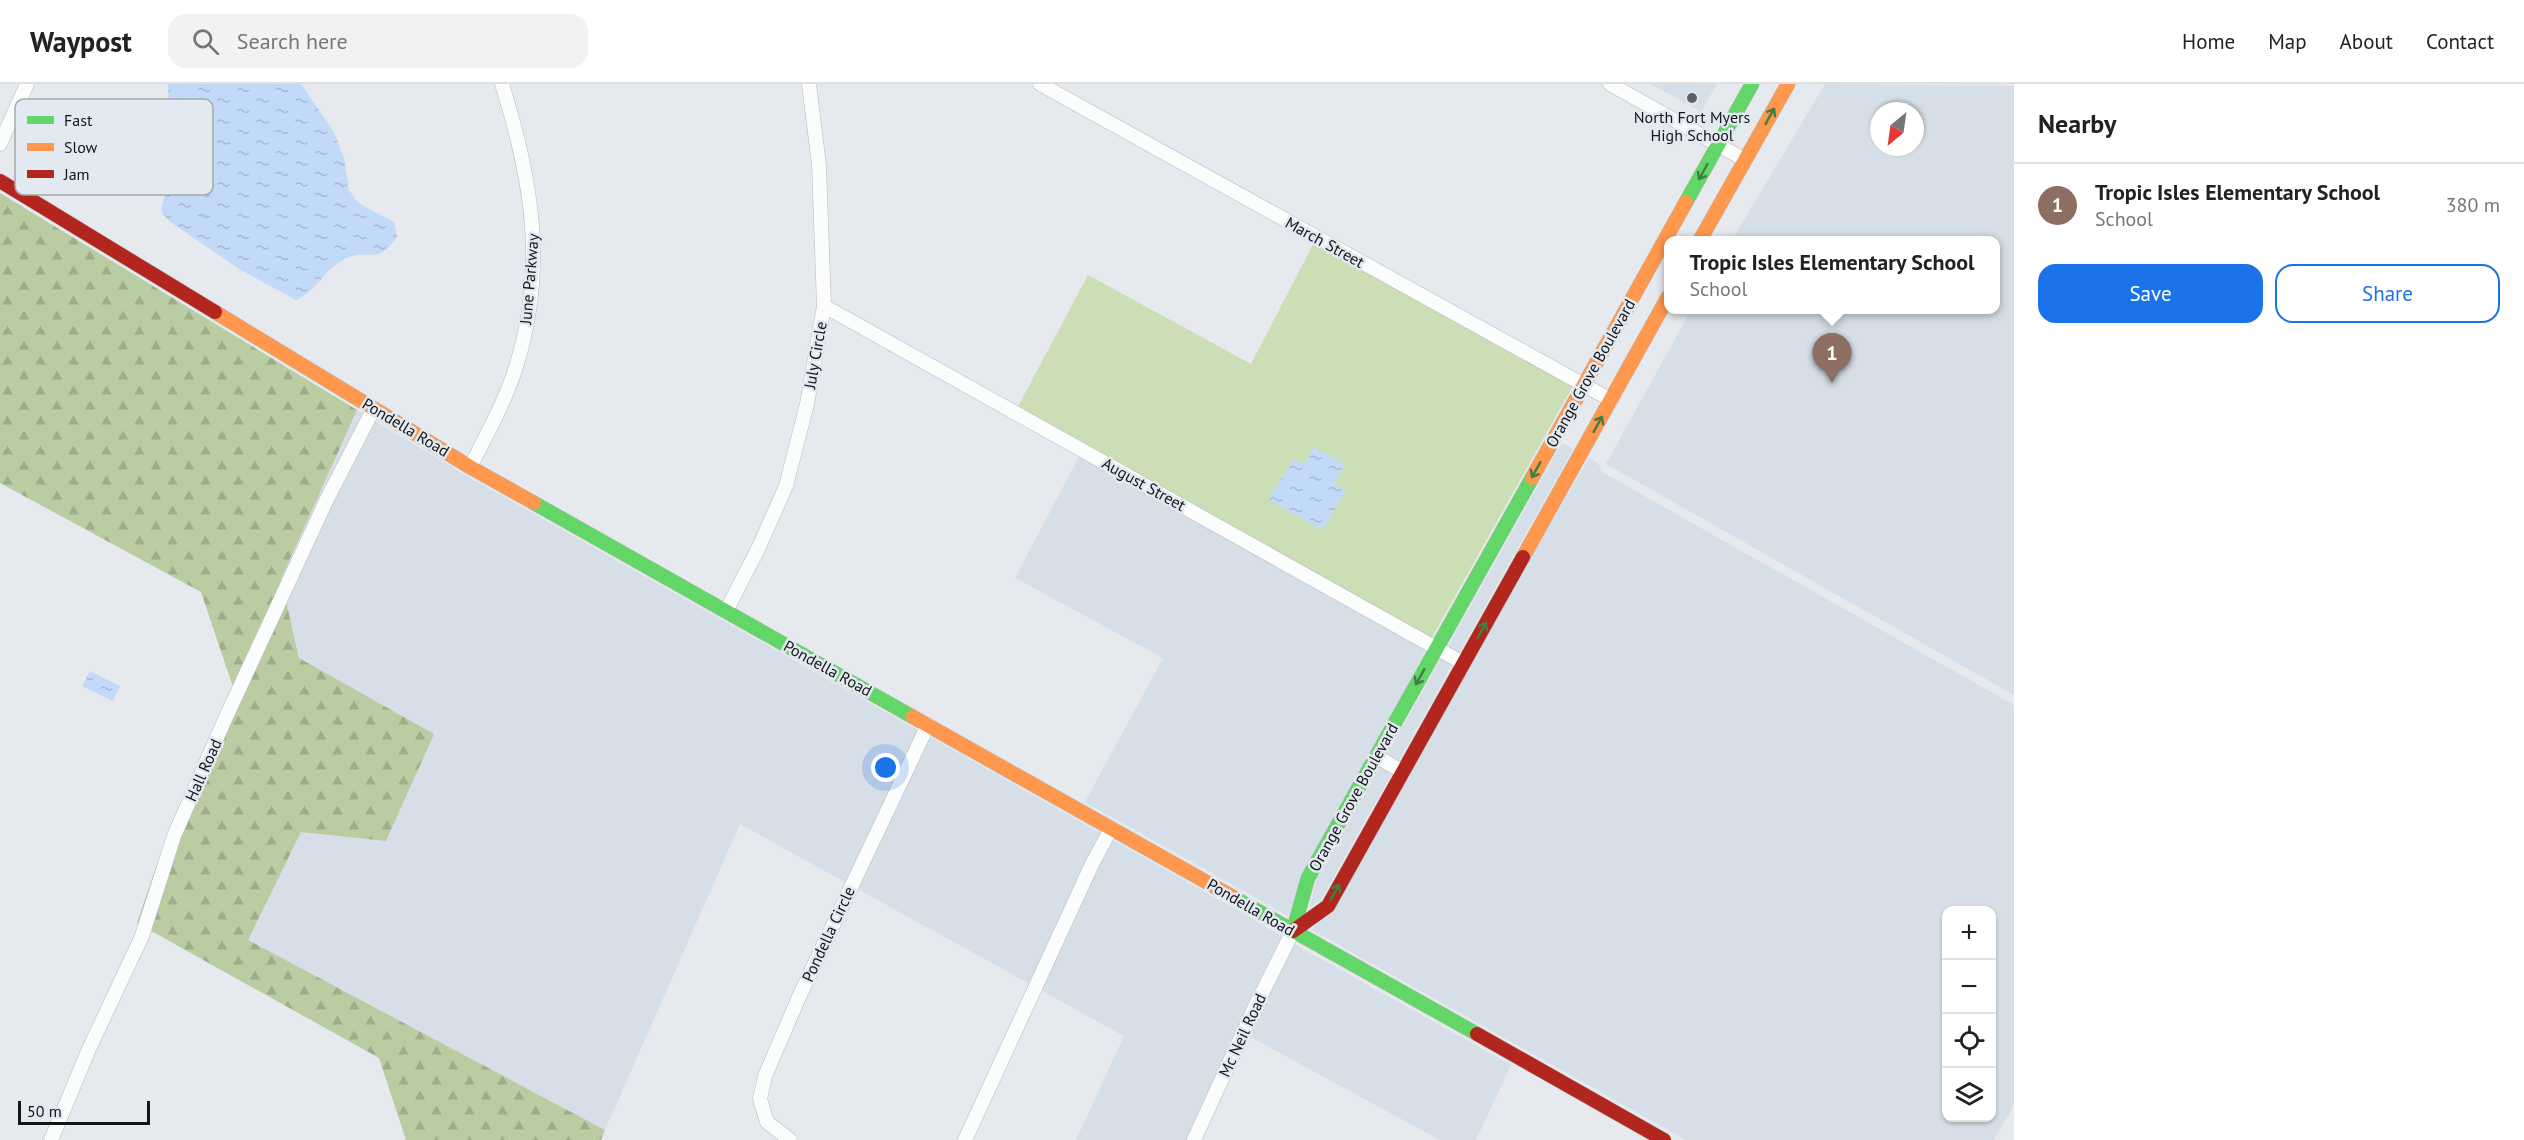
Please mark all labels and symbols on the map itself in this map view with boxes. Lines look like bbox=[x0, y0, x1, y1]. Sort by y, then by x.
marker: North Fort Myers High School bbox=[1685, 91, 1699, 105]
legend bbox=[15, 99, 213, 195]
north arrow bbox=[1870, 102, 1924, 156]
place label: North Fort Myers High School bbox=[1634, 107, 1750, 145]
one-way arrow bbox=[1764, 108, 1776, 125]
text: Fast bbox=[64, 110, 93, 130]
text: Slow bbox=[64, 137, 98, 157]
one-way arrow bbox=[1697, 162, 1708, 180]
text: Jam bbox=[63, 164, 90, 184]
street label: March Street bbox=[1282, 212, 1368, 272]
street label: June Parkway bbox=[515, 232, 543, 326]
street label: Orange Grove Boulevard bbox=[1541, 295, 1639, 451]
street label: July Circle bbox=[799, 320, 831, 391]
pin: 1 bbox=[1812, 334, 1852, 383]
street label: Pondella Road bbox=[359, 393, 453, 461]
one-way arrow bbox=[1592, 415, 1604, 432]
street label: August Street bbox=[1099, 453, 1190, 515]
one-way arrow bbox=[1530, 461, 1542, 478]
one-way arrow bbox=[1476, 622, 1488, 639]
street label: Pondella Road bbox=[780, 636, 876, 700]
one-way arrow bbox=[1414, 668, 1426, 685]
street label: Orange Grove Boulevard bbox=[1304, 719, 1402, 875]
street label: Hall Road bbox=[180, 736, 226, 804]
your location bbox=[871, 753, 900, 782]
street label: Pondella Road bbox=[1204, 874, 1298, 940]
street label: Pondella Circle bbox=[797, 883, 859, 985]
one-way arrow bbox=[1329, 884, 1341, 901]
street label: Mc Neil Road bbox=[1214, 990, 1270, 1080]
scale bar bbox=[18, 1098, 150, 1126]

